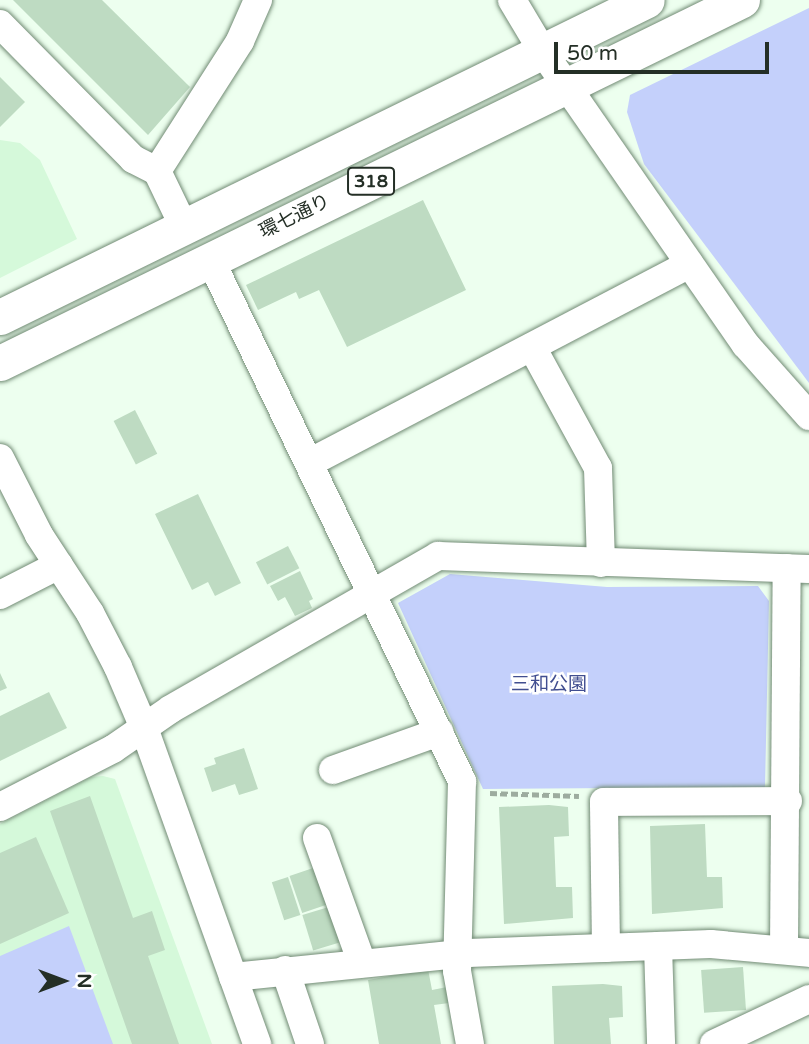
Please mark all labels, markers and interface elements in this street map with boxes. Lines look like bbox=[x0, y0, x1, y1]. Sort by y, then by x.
scale bar bbox=[557, 28, 772, 72]
text: 50 m bbox=[567, 41, 618, 66]
road number: 318 bbox=[346, 166, 396, 196]
street label: 環七通り bbox=[256, 190, 334, 244]
park label: 三和公園 bbox=[511, 674, 587, 696]
north arrow bbox=[28, 946, 98, 1016]
text: N bbox=[73, 973, 95, 989]

